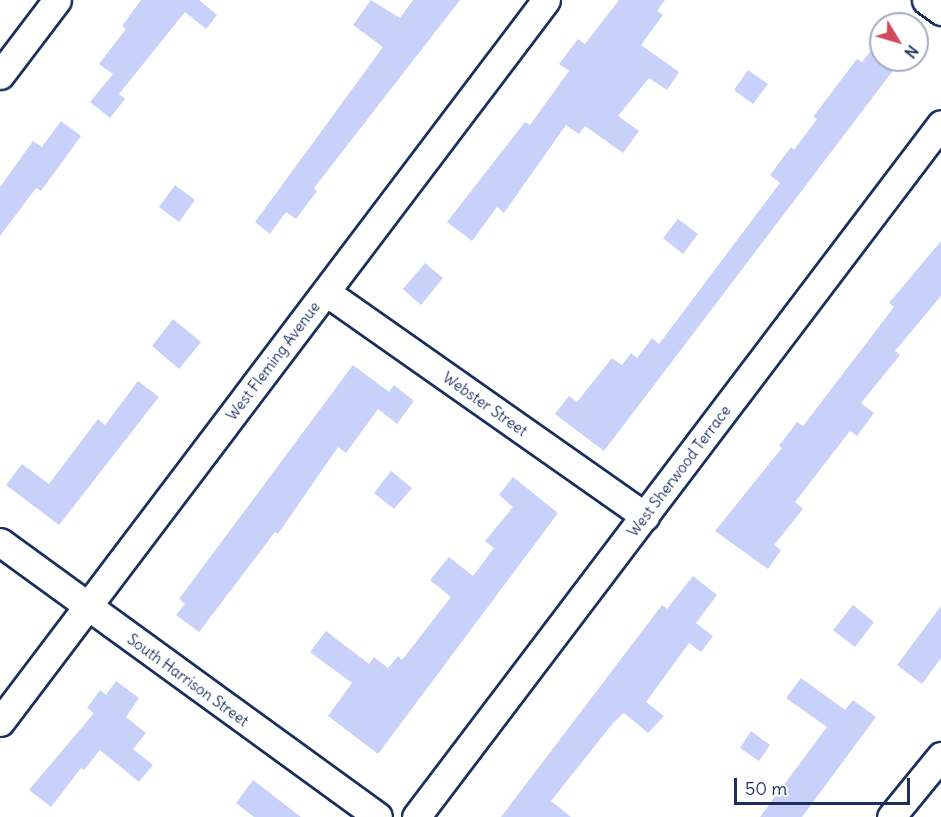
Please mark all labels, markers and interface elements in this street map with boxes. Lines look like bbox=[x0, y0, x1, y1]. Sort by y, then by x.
north arrow bbox=[869, 12, 929, 72]
text: N bbox=[900, 41, 923, 62]
street label: West Fleming Avenue bbox=[222, 298, 324, 424]
street label: Webster Street bbox=[439, 368, 531, 440]
street label: West Sherwood Terrace bbox=[624, 402, 734, 540]
street label: South Harrison Street bbox=[124, 630, 252, 730]
scale bar bbox=[737, 766, 912, 804]
text: 50 m bbox=[745, 777, 787, 800]

